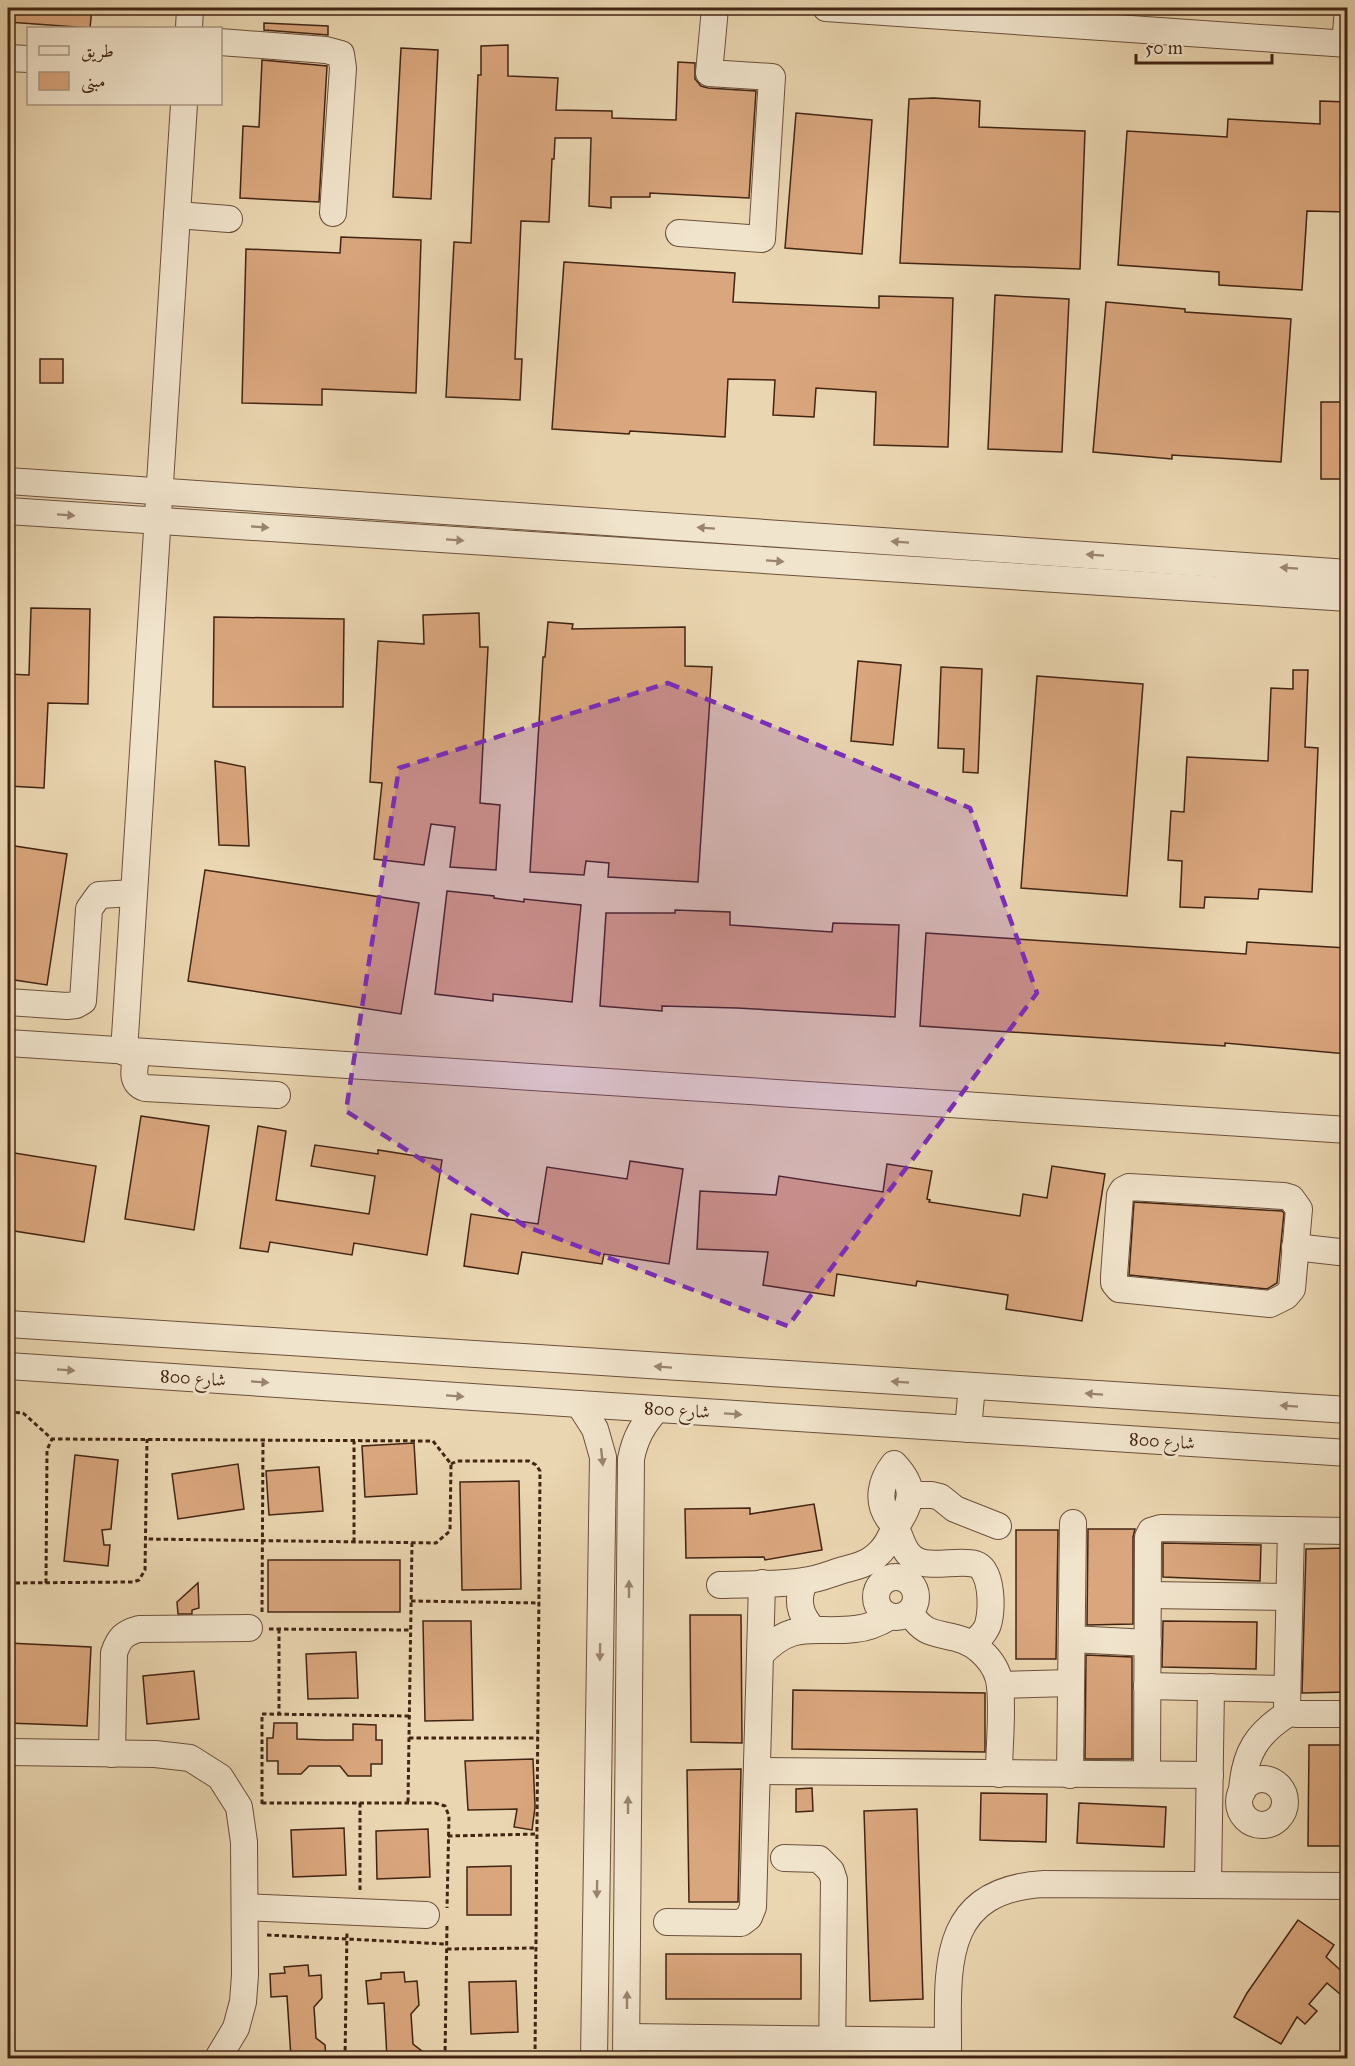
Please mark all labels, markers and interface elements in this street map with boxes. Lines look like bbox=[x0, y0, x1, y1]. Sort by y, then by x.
legend bbox=[27, 27, 222, 105]
scale bar bbox=[1136, 27, 1272, 65]
text: 50 m bbox=[1145, 37, 1183, 59]
text: طريق bbox=[81, 40, 114, 63]
text: مبنى bbox=[81, 70, 106, 94]
one-way arrow bbox=[56, 510, 75, 520]
one-way arrow bbox=[251, 523, 270, 532]
one-way arrow bbox=[696, 524, 715, 533]
one-way arrow bbox=[446, 535, 465, 545]
one-way arrow bbox=[891, 537, 910, 546]
one-way arrow bbox=[1085, 550, 1104, 560]
one-way arrow bbox=[766, 556, 785, 566]
one-way arrow bbox=[1280, 564, 1299, 573]
one-way arrow bbox=[654, 1362, 673, 1371]
one-way arrow bbox=[56, 1365, 75, 1374]
street label: شارع 800 bbox=[159, 1365, 227, 1395]
one-way arrow bbox=[890, 1377, 909, 1386]
one-way arrow bbox=[251, 1378, 270, 1387]
one-way arrow bbox=[1085, 1389, 1104, 1398]
one-way arrow bbox=[446, 1391, 465, 1400]
street label: شارع 800 bbox=[643, 1397, 711, 1427]
one-way arrow bbox=[1280, 1401, 1299, 1411]
one-way arrow bbox=[724, 1409, 743, 1419]
street label: شارع 800 bbox=[1128, 1428, 1196, 1458]
one-way arrow bbox=[597, 1448, 607, 1467]
one-way arrow bbox=[624, 1580, 634, 1599]
one-way arrow bbox=[595, 1642, 605, 1661]
one-way arrow bbox=[623, 1796, 633, 1815]
one-way arrow bbox=[592, 1879, 602, 1898]
one-way arrow bbox=[622, 1991, 632, 2010]

